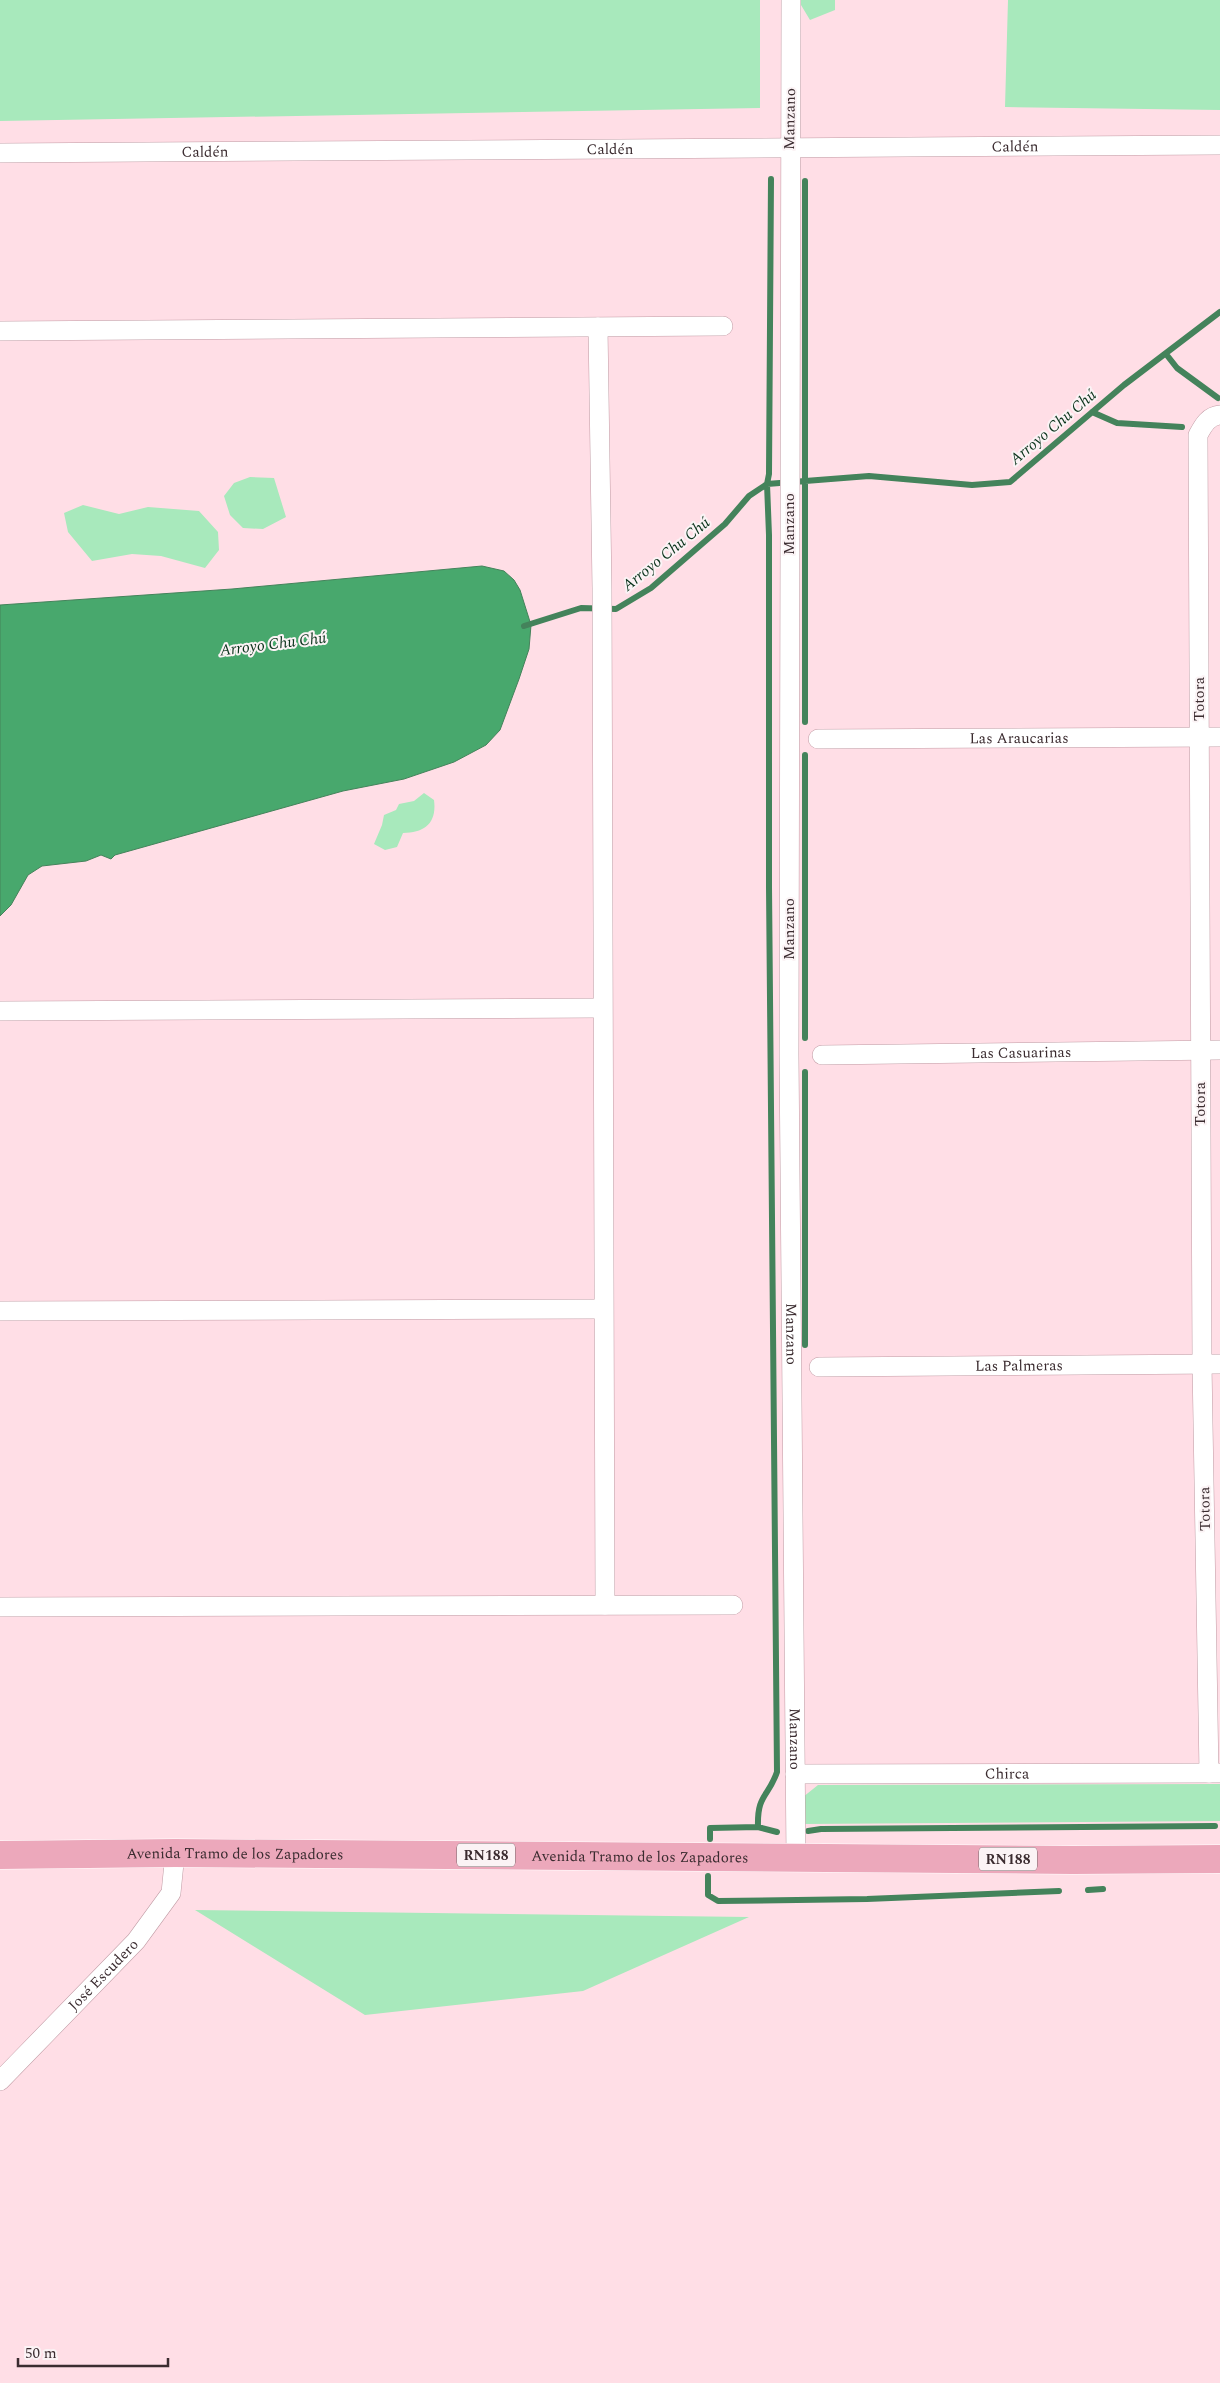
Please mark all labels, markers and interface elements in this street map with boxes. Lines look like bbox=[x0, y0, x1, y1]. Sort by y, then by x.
street label: Manzano bbox=[778, 88, 802, 150]
street label: Caldén bbox=[991, 135, 1039, 158]
street label: Caldén bbox=[586, 137, 634, 161]
street label: Caldén bbox=[181, 140, 229, 163]
water label: Arroyo Chu Chú bbox=[1004, 383, 1102, 471]
street label: Manzano bbox=[778, 493, 801, 555]
water label: Arroyo Chu Chú bbox=[616, 511, 716, 598]
water label: Arroyo Chu Chú bbox=[217, 625, 328, 663]
street label: Totora bbox=[1188, 676, 1211, 721]
street label: Las Araucarias bbox=[969, 726, 1069, 750]
street label: Manzano bbox=[778, 898, 801, 960]
street label: Las Casuarinas bbox=[970, 1040, 1071, 1065]
street label: Totora bbox=[1189, 1081, 1212, 1126]
street label: Manzano bbox=[780, 1303, 803, 1365]
street label: Las Palmeras bbox=[975, 1354, 1063, 1377]
street label: Totora bbox=[1193, 1486, 1217, 1531]
street label: Manzano bbox=[783, 1708, 807, 1770]
street label: Chirca bbox=[985, 1762, 1030, 1785]
street label: Avenida Tramo de los Zapadores bbox=[126, 1841, 344, 1866]
road number: RN188 bbox=[457, 1844, 515, 1866]
street label: Avenida Tramo de los Zapadores bbox=[531, 1844, 749, 1869]
road number: RN188 bbox=[979, 1848, 1037, 1870]
street label: José Escudero bbox=[63, 1934, 144, 2016]
scale bar bbox=[18, 2336, 168, 2368]
text: 50 m bbox=[25, 2342, 57, 2365]

